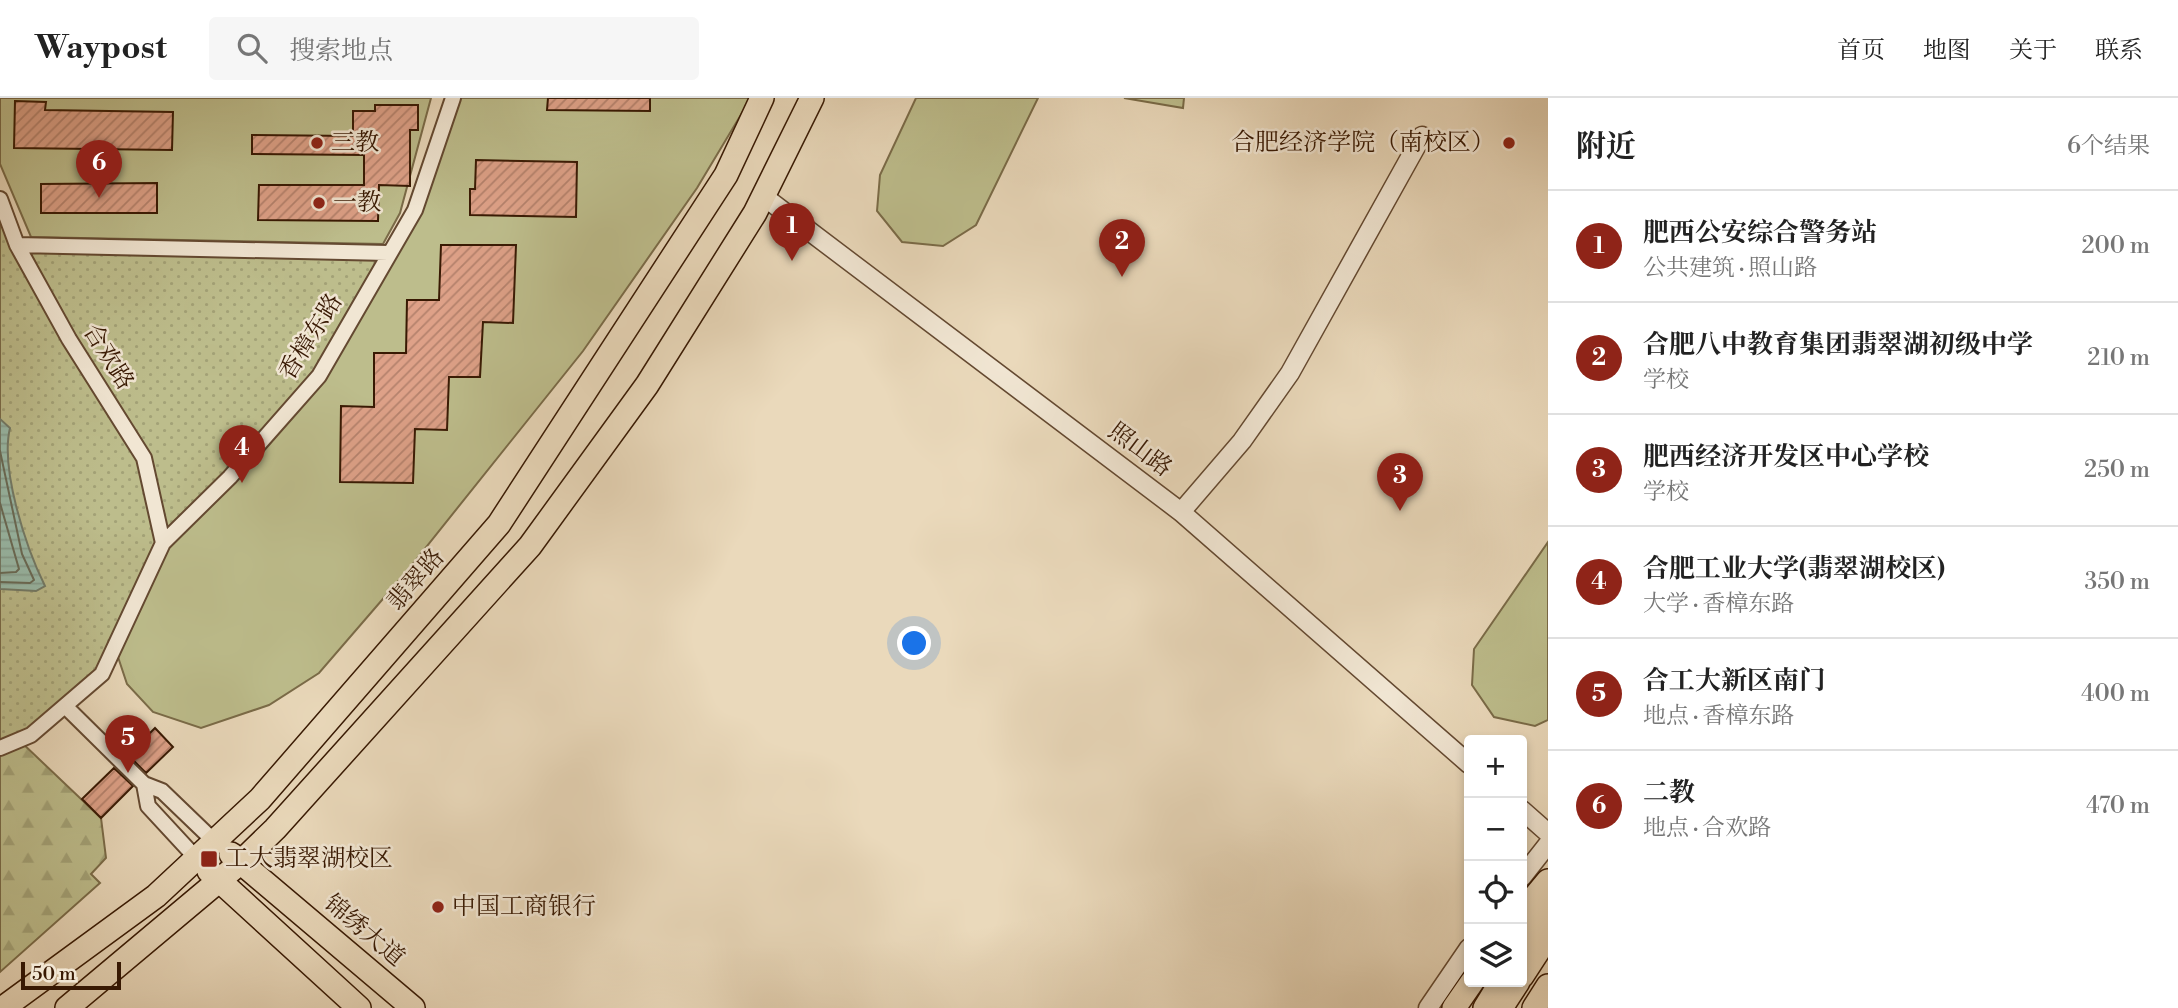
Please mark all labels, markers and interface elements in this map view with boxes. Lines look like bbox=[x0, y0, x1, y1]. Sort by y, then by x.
search box bbox=[209, 17, 699, 80]
text: Waypost bbox=[35, 28, 167, 69]
icon: search bbox=[233, 29, 271, 67]
text: 搜索地点 bbox=[289, 35, 393, 67]
text: 首页 bbox=[1837, 36, 1885, 66]
text: 地图 bbox=[1923, 36, 1971, 66]
text: 关于 bbox=[2009, 36, 2057, 66]
text: 联系 bbox=[2095, 36, 2143, 66]
place label: 三教 bbox=[331, 128, 379, 158]
place label: 合肥经济学院（南校区） bbox=[1231, 128, 1495, 158]
text: 附近 bbox=[1576, 128, 1636, 166]
text: 6个结果 bbox=[2067, 132, 2150, 160]
marker: 三教 bbox=[309, 135, 325, 151]
marker: 合肥经济学院（南校区） bbox=[1501, 135, 1517, 151]
pin: 6 bbox=[76, 140, 122, 198]
place label: 一教 bbox=[333, 188, 381, 218]
marker: 一教 bbox=[311, 195, 327, 211]
pin: 1 bbox=[769, 203, 815, 261]
text: 肥西公安综合警务站 bbox=[1643, 217, 1877, 249]
pin: 2 bbox=[1099, 219, 1145, 277]
text: 1 bbox=[1593, 232, 1605, 260]
text: 200 m bbox=[2082, 232, 2150, 260]
text: 公共建筑 · 照山路 bbox=[1643, 254, 1817, 282]
street label: 香樟东路 bbox=[273, 288, 349, 386]
street label: 合欢路 bbox=[76, 319, 140, 395]
text: 合肥八中教育集团翡翠湖初级中学 bbox=[1643, 329, 2033, 361]
text: 2 bbox=[1592, 344, 1606, 372]
text: 210 m bbox=[2087, 344, 2150, 372]
text: 学校 bbox=[1643, 366, 1689, 394]
street label: 照山路 bbox=[1102, 416, 1178, 484]
pin: 4 bbox=[219, 425, 265, 483]
text: 肥西经济开发区中心学校 bbox=[1643, 441, 1929, 473]
pin: 3 bbox=[1377, 453, 1423, 511]
text: 3 bbox=[1592, 456, 1606, 484]
text: 250 m bbox=[2084, 456, 2150, 484]
text: 学校 bbox=[1643, 478, 1689, 506]
street label: 翡翠路 bbox=[381, 543, 451, 617]
text: 合肥工业大学(翡翠湖校区) bbox=[1643, 553, 1945, 585]
text: 4 bbox=[1591, 568, 1607, 596]
text: 350 m bbox=[2084, 568, 2150, 596]
text: 大学 · 香樟东路 bbox=[1643, 590, 1794, 618]
your location bbox=[897, 626, 931, 660]
text: 合工大新区南门 bbox=[1643, 665, 1825, 697]
text: 5 bbox=[1592, 680, 1606, 708]
text: 400 m bbox=[2081, 680, 2150, 708]
text: 地点 · 香樟东路 bbox=[1643, 702, 1794, 730]
pin: 5 bbox=[105, 715, 151, 773]
map controls bbox=[1464, 735, 1527, 987]
button: + bbox=[1464, 735, 1527, 798]
text: 二教 bbox=[1643, 777, 1695, 809]
text: 6 bbox=[1592, 792, 1606, 820]
text: 470 m bbox=[2086, 792, 2150, 820]
button: − bbox=[1464, 798, 1527, 861]
text: 地点 · 合欢路 bbox=[1643, 814, 1771, 842]
place label: 工大翡翠湖校区 bbox=[225, 844, 393, 874]
marker: 工大翡翠湖校区 bbox=[199, 849, 219, 869]
button: locate bbox=[1464, 861, 1527, 924]
street label: 锦绣大道 bbox=[318, 889, 410, 973]
place label: 中国工商银行 bbox=[452, 892, 596, 922]
marker: 中国工商银行 bbox=[430, 899, 446, 915]
button: layers bbox=[1464, 924, 1527, 987]
scale bar bbox=[21, 959, 121, 991]
text: 50 m bbox=[32, 962, 76, 986]

